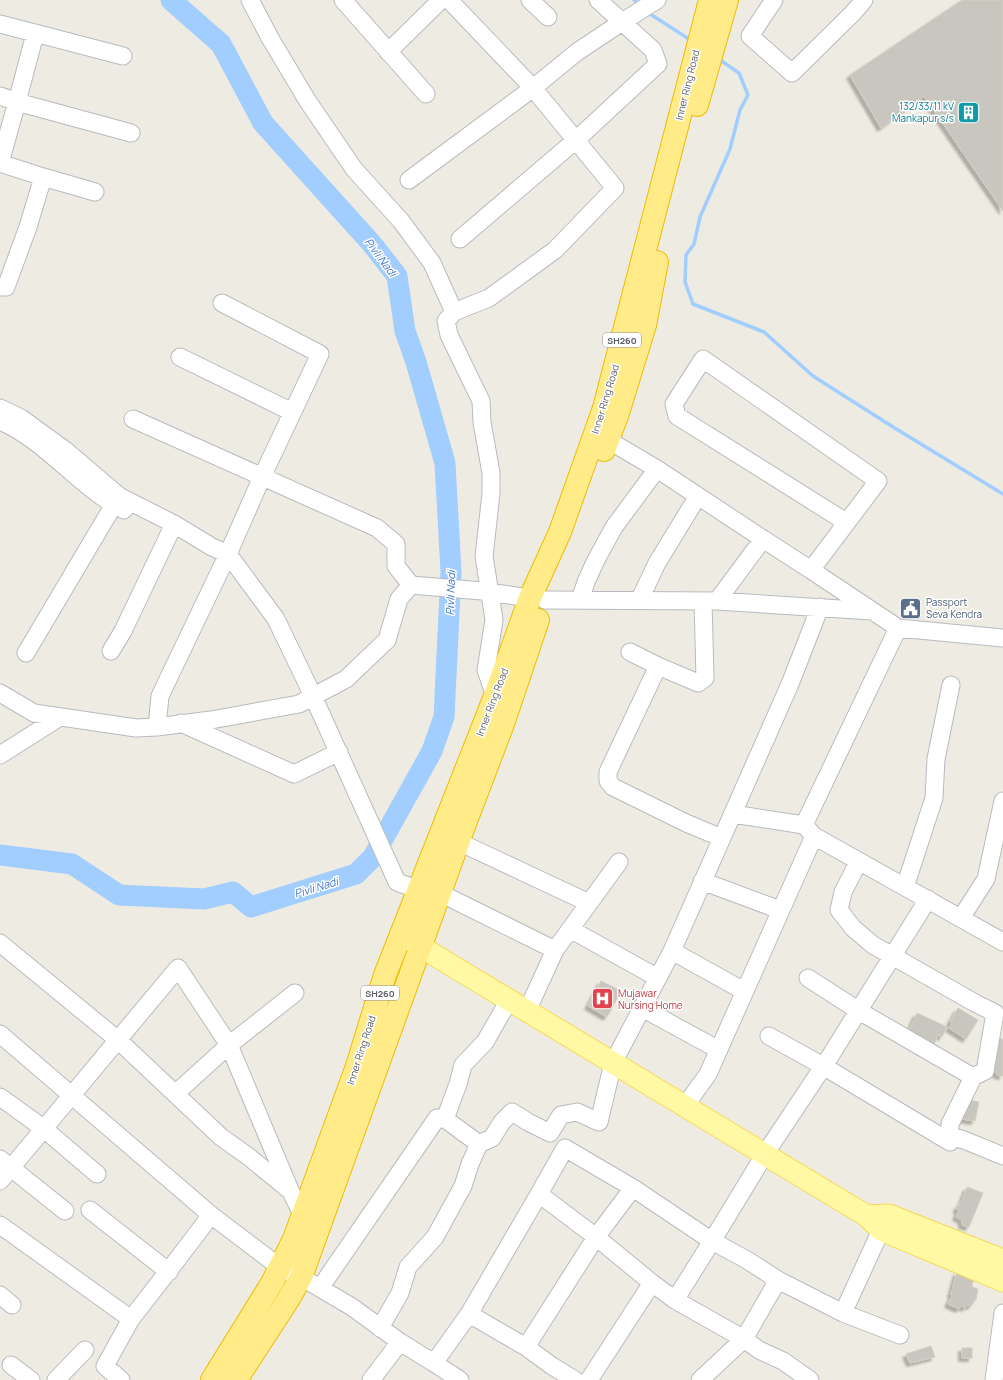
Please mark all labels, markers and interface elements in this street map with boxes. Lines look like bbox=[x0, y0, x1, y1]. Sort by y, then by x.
street label: Inner Ring Road bbox=[672, 48, 702, 122]
place label: 132/33/11 kV Mankapur s/s bbox=[892, 99, 954, 125]
building icon: 132/33/11 kV Mankapur s/s bbox=[956, 99, 982, 125]
water label: Pivli Nadi bbox=[362, 235, 401, 281]
road number: SH260 bbox=[603, 333, 641, 347]
street label: Inner Ring Road bbox=[588, 363, 622, 435]
water label: Pivli Nadi bbox=[442, 569, 458, 616]
public building icon: Passport Seva Kendra bbox=[898, 595, 924, 621]
place label: Passport Seva Kendra bbox=[926, 595, 982, 621]
street label: Inner Ring Road bbox=[473, 666, 511, 738]
water label: Pivli Nadi bbox=[292, 873, 341, 901]
road number: SH260 bbox=[361, 986, 399, 1000]
hospital icon: Mujawar Nursing Home bbox=[589, 986, 615, 1012]
place label: Mujawar Nursing Home bbox=[618, 986, 683, 1012]
street label: Inner Ring Road bbox=[343, 1014, 379, 1086]

